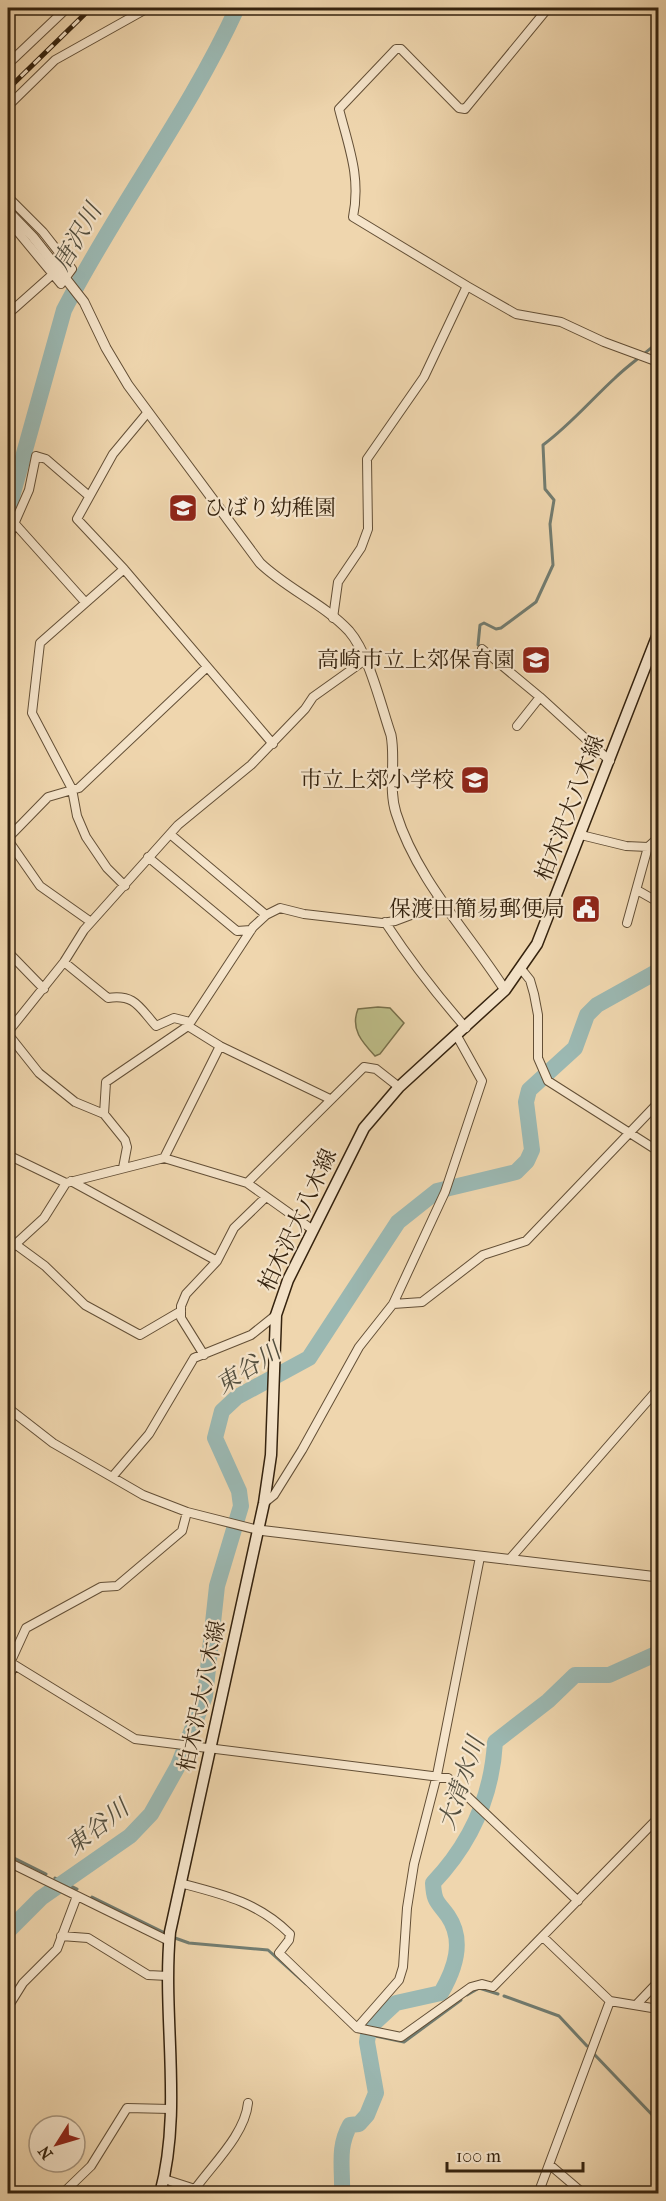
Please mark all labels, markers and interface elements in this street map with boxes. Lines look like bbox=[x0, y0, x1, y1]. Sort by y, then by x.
water label: 唐沢川 bbox=[47, 196, 109, 275]
school or university icon: ひばり幼稚園 bbox=[167, 492, 199, 524]
place label: ひばり幼稚園 bbox=[204, 495, 336, 521]
school or university icon: 高崎市立上郊保育園 bbox=[520, 644, 552, 676]
place label: 高崎市立上郊保育園 bbox=[317, 647, 515, 673]
street label: 柏木沢大八木線 bbox=[530, 731, 610, 885]
school or university icon: 市立上郊小学校 bbox=[459, 764, 491, 796]
place label: 市立上郊小学校 bbox=[300, 767, 454, 793]
public building icon: 保渡田簡易郵便局 bbox=[570, 893, 602, 925]
place label: 保渡田簡易郵便局 bbox=[389, 896, 565, 922]
street label: 柏木沢大八木線 bbox=[254, 1145, 342, 1295]
water label: 東谷川 bbox=[210, 1335, 288, 1399]
street label: 柏木沢大八木線 bbox=[173, 1618, 231, 1774]
water label: 大清水川 bbox=[432, 1730, 491, 1833]
water label: 東谷川 bbox=[60, 1792, 136, 1860]
north arrow bbox=[27, 2114, 87, 2174]
scale bar bbox=[447, 2135, 584, 2173]
text: N bbox=[34, 2141, 57, 2163]
text: 100 m bbox=[456, 2146, 501, 2167]

